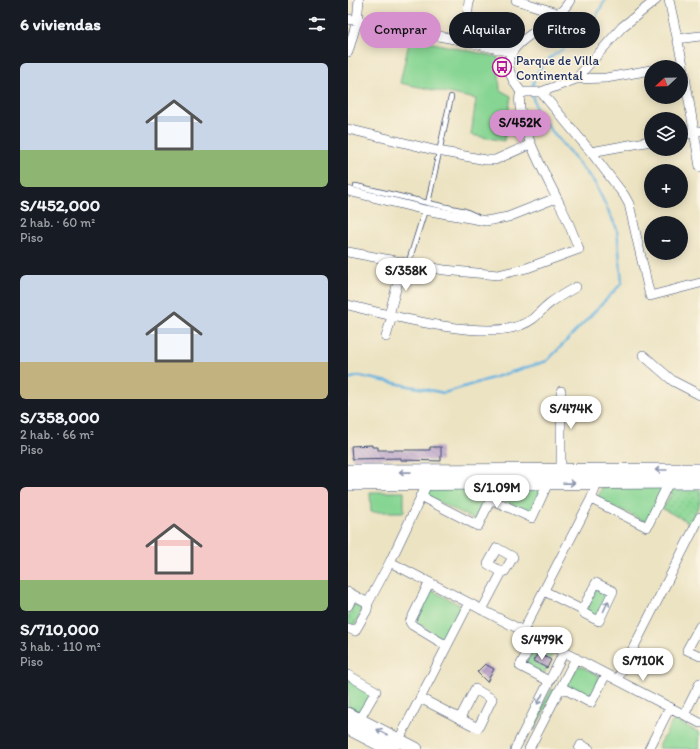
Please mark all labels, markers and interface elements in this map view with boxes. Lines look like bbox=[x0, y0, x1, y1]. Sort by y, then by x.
chip: Comprar bbox=[360, 12, 441, 48]
chip: Alquilar bbox=[449, 12, 525, 48]
chip: Filtros bbox=[533, 12, 600, 48]
icon: filters bbox=[306, 13, 328, 35]
text: 6 viviendas bbox=[20, 14, 101, 34]
place label: Parque de Villa Continental bbox=[516, 53, 599, 83]
bus stop icon: Parque de Villa Continental bbox=[491, 56, 513, 78]
north arrow bbox=[644, 60, 688, 104]
map controls bbox=[644, 60, 688, 260]
icon: home bbox=[138, 89, 210, 161]
pin: S/452K bbox=[487, 110, 553, 144]
button: layers bbox=[644, 112, 688, 156]
text: S/452K bbox=[499, 115, 541, 130]
button: + bbox=[644, 164, 688, 208]
text: S/452,000 bbox=[20, 195, 100, 215]
text: 2 hab. · 60 m² bbox=[20, 215, 95, 230]
button: − bbox=[644, 216, 688, 260]
text: Piso bbox=[20, 230, 43, 245]
pin: S/358K bbox=[373, 258, 439, 292]
text: S/358K bbox=[385, 263, 427, 278]
icon: home bbox=[138, 301, 210, 373]
pin: S/474K bbox=[538, 396, 604, 430]
text: S/474K bbox=[549, 401, 593, 416]
text: S/358,000 bbox=[20, 407, 100, 427]
text: 2 hab. · 66 m² bbox=[20, 427, 94, 442]
text: Piso bbox=[20, 442, 43, 457]
one-way arrow bbox=[655, 466, 668, 474]
one-way arrow bbox=[399, 468, 412, 476]
pin: S/1.09M bbox=[460, 475, 534, 509]
one-way arrow bbox=[562, 479, 575, 487]
text: S/1.09M bbox=[473, 480, 521, 495]
icon: home bbox=[138, 513, 210, 585]
one-way arrow bbox=[603, 600, 610, 612]
text: S/710,000 bbox=[20, 619, 99, 639]
pin: S/479K bbox=[509, 627, 575, 661]
text: S/479K bbox=[521, 632, 563, 647]
text: 3 hab. · 110 m² bbox=[20, 639, 101, 654]
pin: S/710K bbox=[610, 648, 676, 682]
text: S/710K bbox=[622, 653, 664, 668]
text: Piso bbox=[20, 654, 43, 669]
one-way arrow bbox=[536, 693, 543, 705]
one-way arrow bbox=[376, 728, 388, 735]

